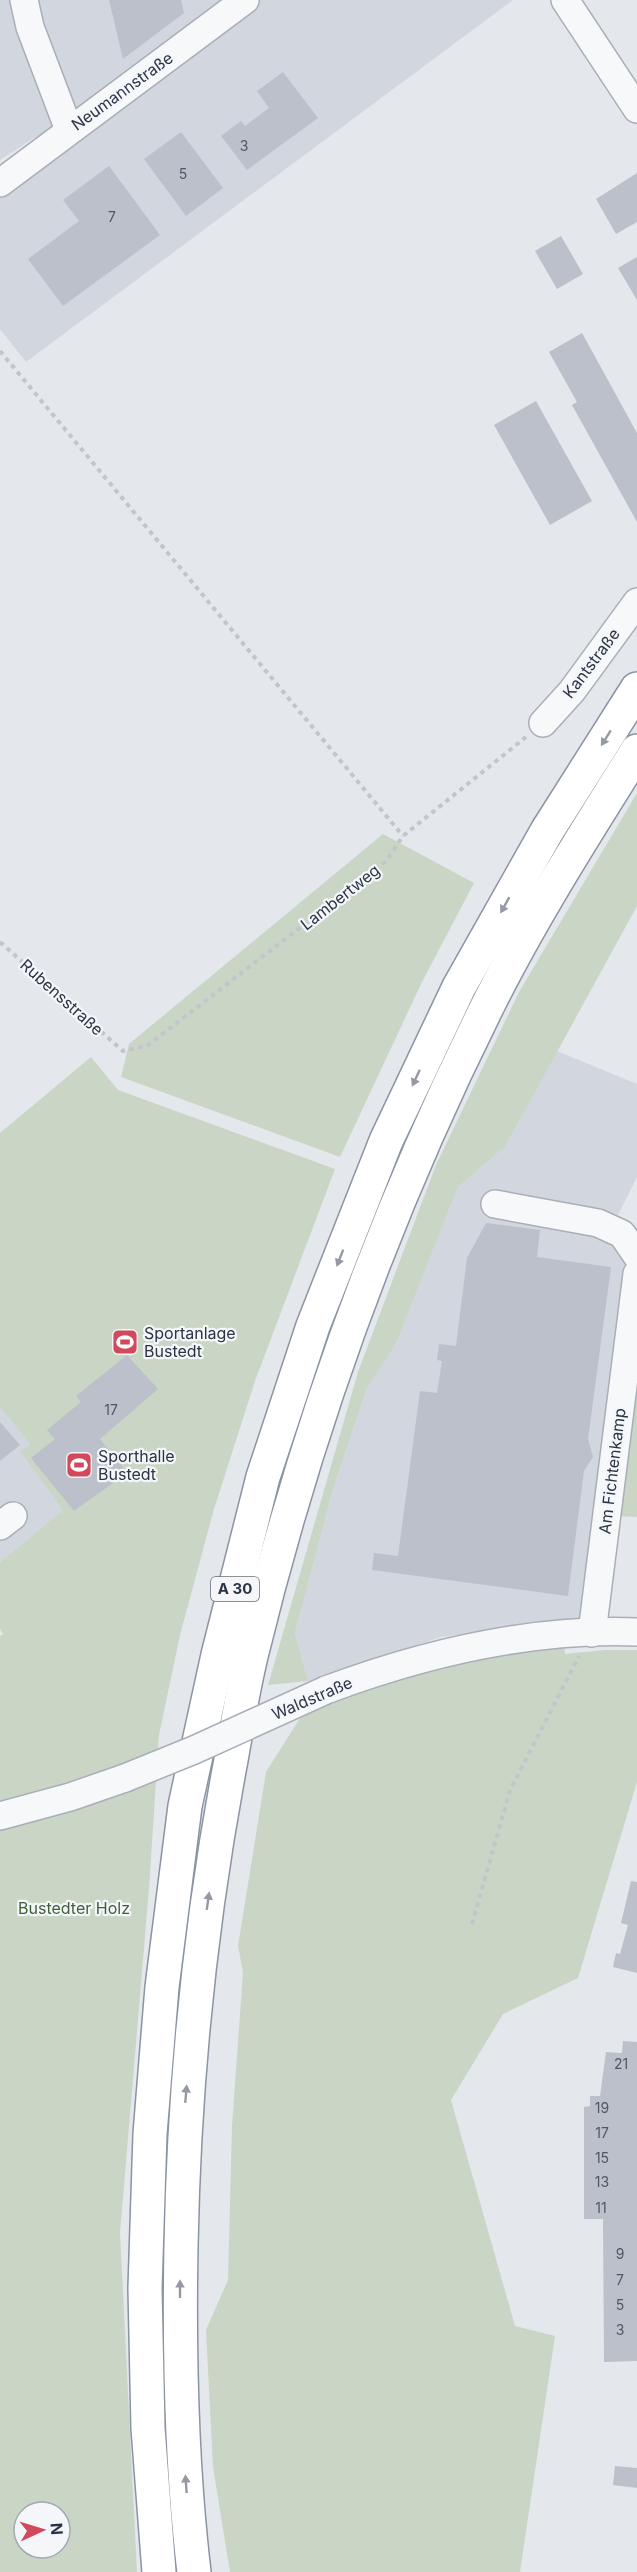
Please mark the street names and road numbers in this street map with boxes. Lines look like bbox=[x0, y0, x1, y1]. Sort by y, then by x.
street label: Neumannstraße bbox=[67, 47, 177, 135]
street label: Kantstraße bbox=[558, 624, 624, 702]
street label: Lambertweg bbox=[296, 860, 384, 934]
street label: Rubensstraße bbox=[16, 955, 108, 1039]
street label: Am Fichtenkamp bbox=[594, 1407, 630, 1535]
road number: A 30 bbox=[211, 1577, 259, 1601]
street label: Waldstraße bbox=[269, 1672, 355, 1724]

